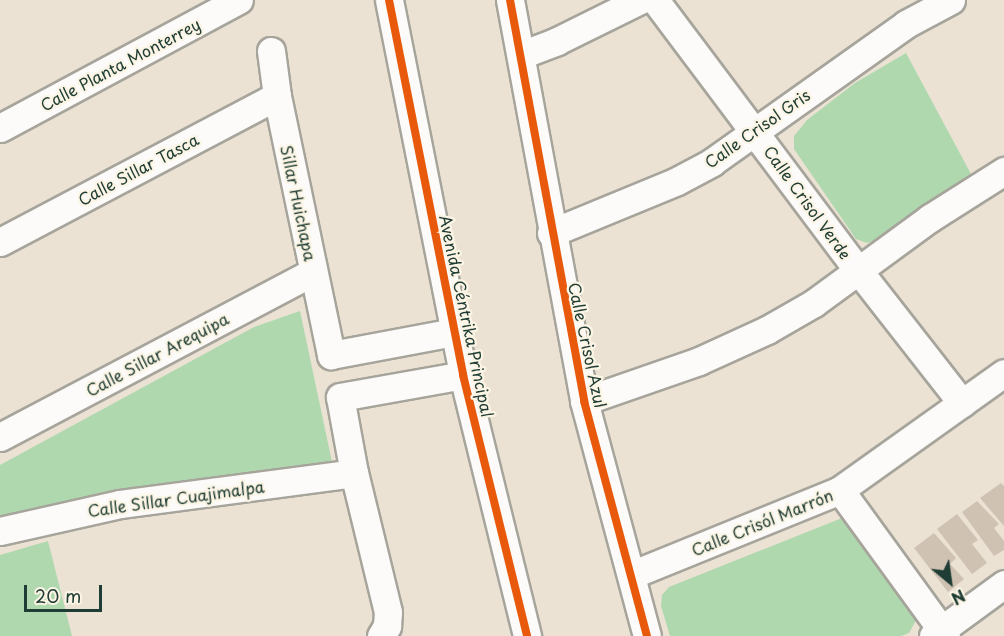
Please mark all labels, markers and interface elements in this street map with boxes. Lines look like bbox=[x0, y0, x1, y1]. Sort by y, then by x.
street label: Calle Planta Monterrey bbox=[36, 13, 204, 115]
street label: Calle Crisol Gris bbox=[700, 84, 814, 172]
street label: Calle Sillar Tasca bbox=[74, 129, 202, 209]
street label: Calle Crisol Verde bbox=[760, 141, 856, 263]
street label: Sillar Huichapa bbox=[277, 143, 321, 263]
street label: Avenida Céntrika Principal bbox=[436, 213, 498, 419]
street label: Calle Crisol Azul bbox=[565, 280, 611, 410]
street label: Calle Sillar Arequipa bbox=[82, 308, 232, 400]
street label: Calle Sillar Cuajimalpa bbox=[86, 476, 266, 520]
street label: Calle Crisól Marrón bbox=[688, 485, 836, 559]
north arrow bbox=[920, 552, 980, 612]
scale bar bbox=[27, 573, 105, 611]
text: 20 m bbox=[35, 582, 81, 609]
text: N bbox=[947, 584, 970, 611]

